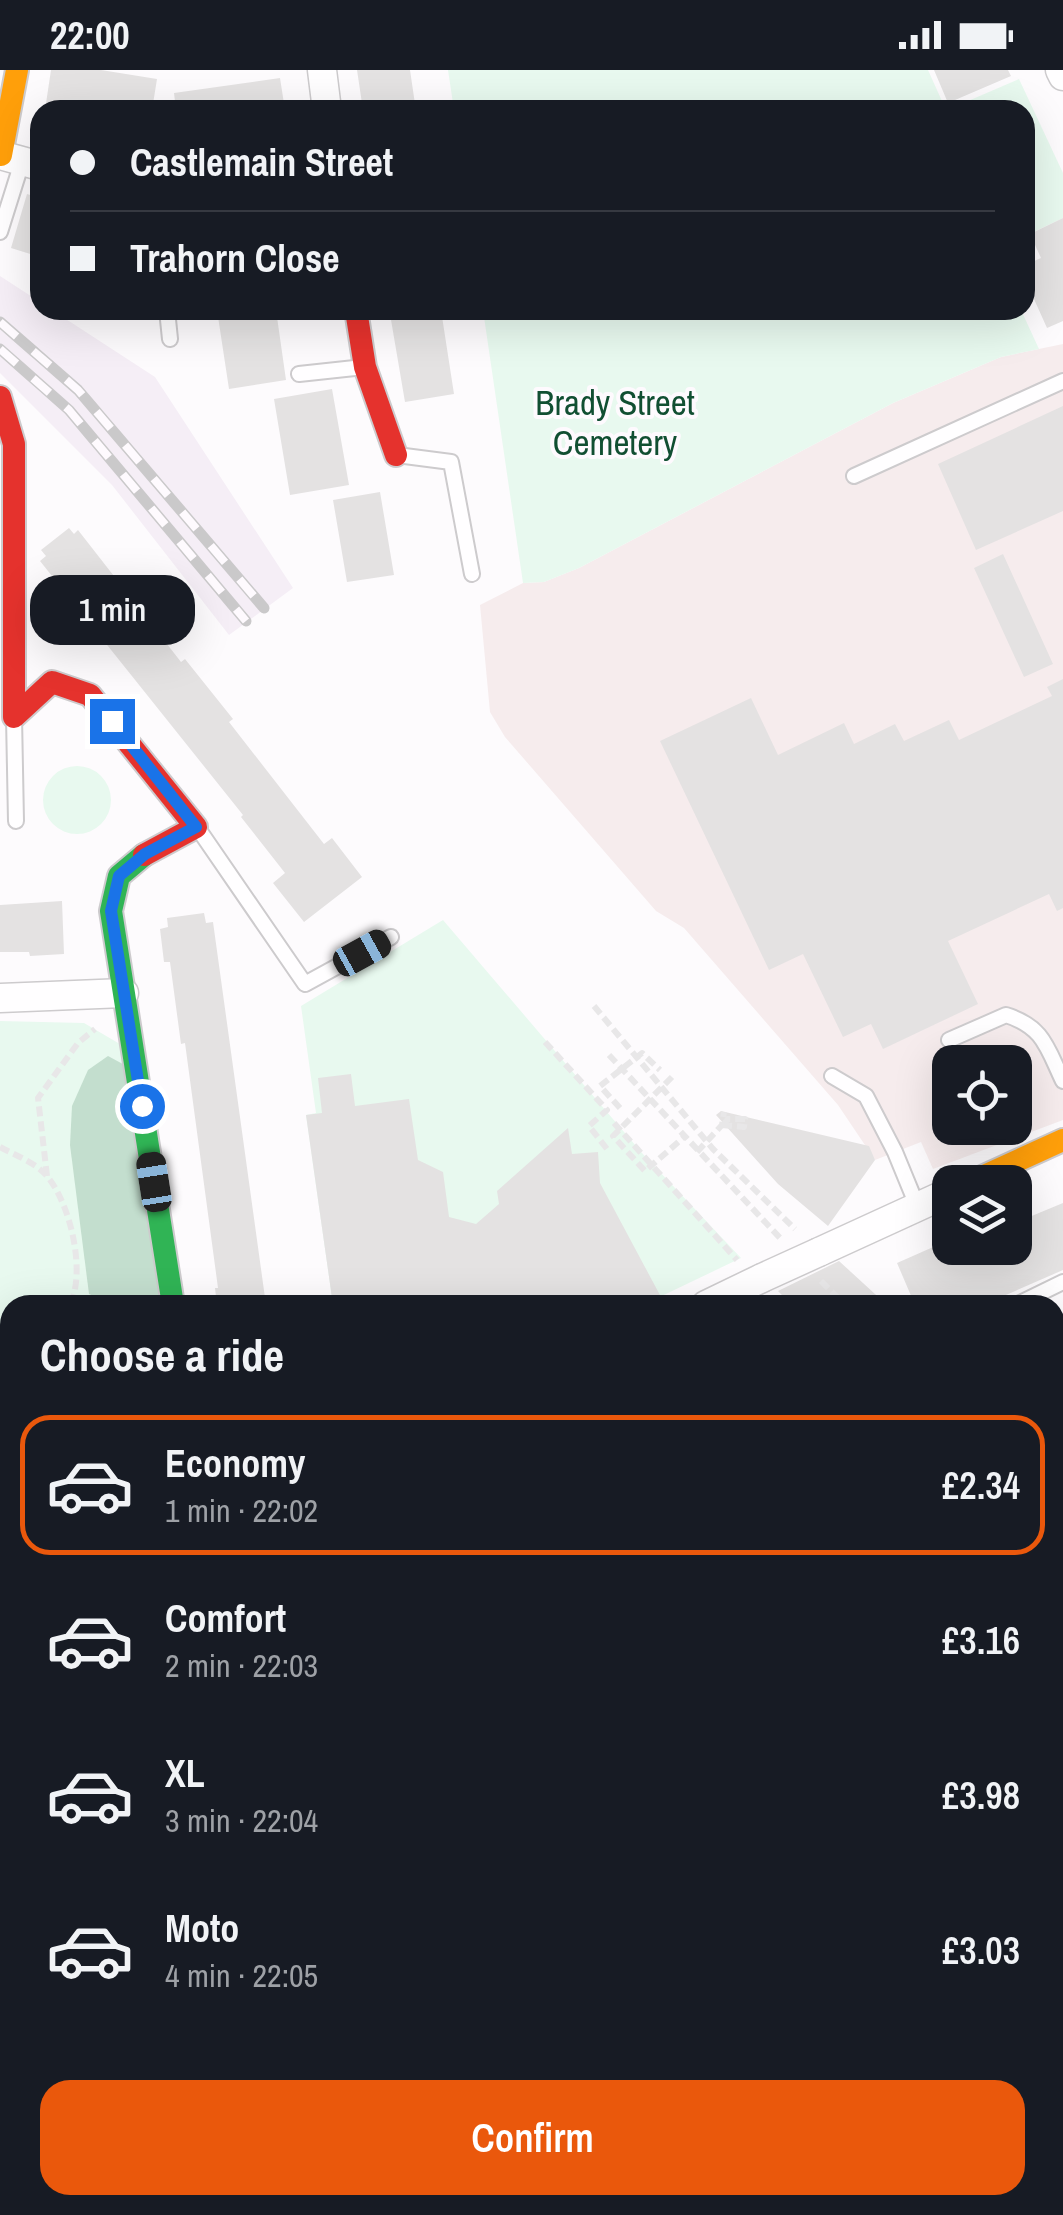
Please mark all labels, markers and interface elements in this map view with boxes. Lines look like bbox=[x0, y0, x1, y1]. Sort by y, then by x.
text: 22:00 bbox=[50, 10, 130, 61]
text: Castlemain Street bbox=[130, 137, 393, 188]
text: Trahorn Close bbox=[130, 233, 340, 284]
park label: Brady Street Cemetery bbox=[535, 379, 695, 466]
callout: 1 min bbox=[29, 576, 194, 646]
text: 1 min bbox=[79, 588, 146, 631]
route end bbox=[90, 699, 135, 744]
car bbox=[328, 925, 396, 981]
map controls bbox=[932, 1045, 1032, 1265]
button: locate bbox=[932, 1045, 1032, 1145]
route start bbox=[120, 1084, 165, 1129]
car bbox=[134, 1150, 174, 1214]
button: layers bbox=[932, 1165, 1032, 1265]
text: Choose a ride bbox=[40, 1324, 284, 1385]
text: Economy bbox=[165, 1438, 305, 1489]
icon: car bbox=[45, 1440, 135, 1530]
text: £2.34 bbox=[942, 1460, 1020, 1511]
text: 1 min · 22:02 bbox=[165, 1489, 318, 1532]
text: Comfort bbox=[165, 1593, 286, 1644]
icon: car bbox=[45, 1595, 135, 1685]
text: £3.16 bbox=[942, 1615, 1020, 1666]
text: 2 min · 22:03 bbox=[165, 1644, 318, 1687]
text: XL bbox=[165, 1748, 205, 1799]
icon: car bbox=[45, 1750, 135, 1840]
text: £3.98 bbox=[942, 1770, 1020, 1821]
text: 3 min · 22:04 bbox=[165, 1799, 318, 1842]
text: Moto bbox=[165, 1903, 239, 1954]
icon: car bbox=[45, 1905, 135, 1995]
text: £3.03 bbox=[942, 1925, 1020, 1976]
text: 4 min · 22:05 bbox=[165, 1954, 318, 1997]
button: Confirm bbox=[40, 2080, 1025, 2195]

